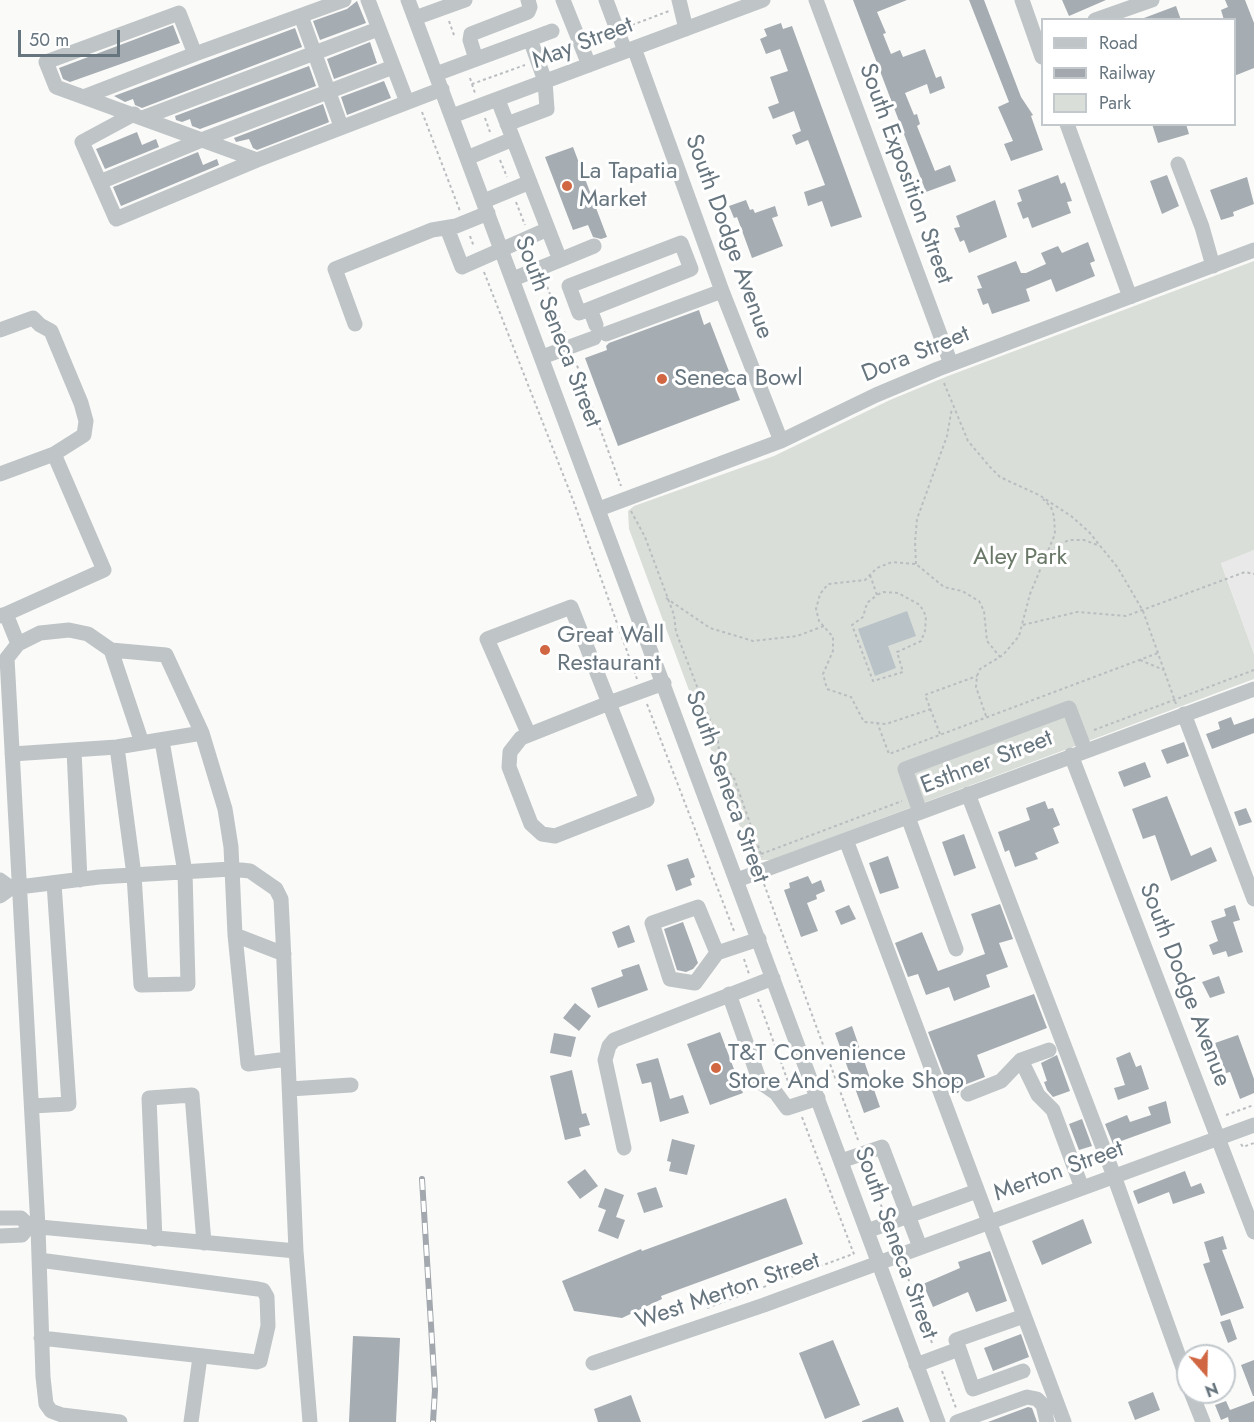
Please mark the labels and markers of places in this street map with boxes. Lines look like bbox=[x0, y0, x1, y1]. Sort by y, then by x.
place label: La Tapatia Market bbox=[579, 158, 678, 214]
marker: La Tapatia Market bbox=[560, 179, 574, 193]
place label: Seneca Bowl bbox=[674, 365, 803, 393]
marker: Seneca Bowl bbox=[655, 372, 669, 386]
place label: Great Wall Restaurant bbox=[557, 622, 664, 678]
marker: Great Wall Restaurant bbox=[538, 643, 552, 657]
place label: T&T Convenience Store And Smoke Shop bbox=[728, 1040, 964, 1096]
marker: T&T Convenience Store And Smoke Shop bbox=[709, 1061, 723, 1075]

